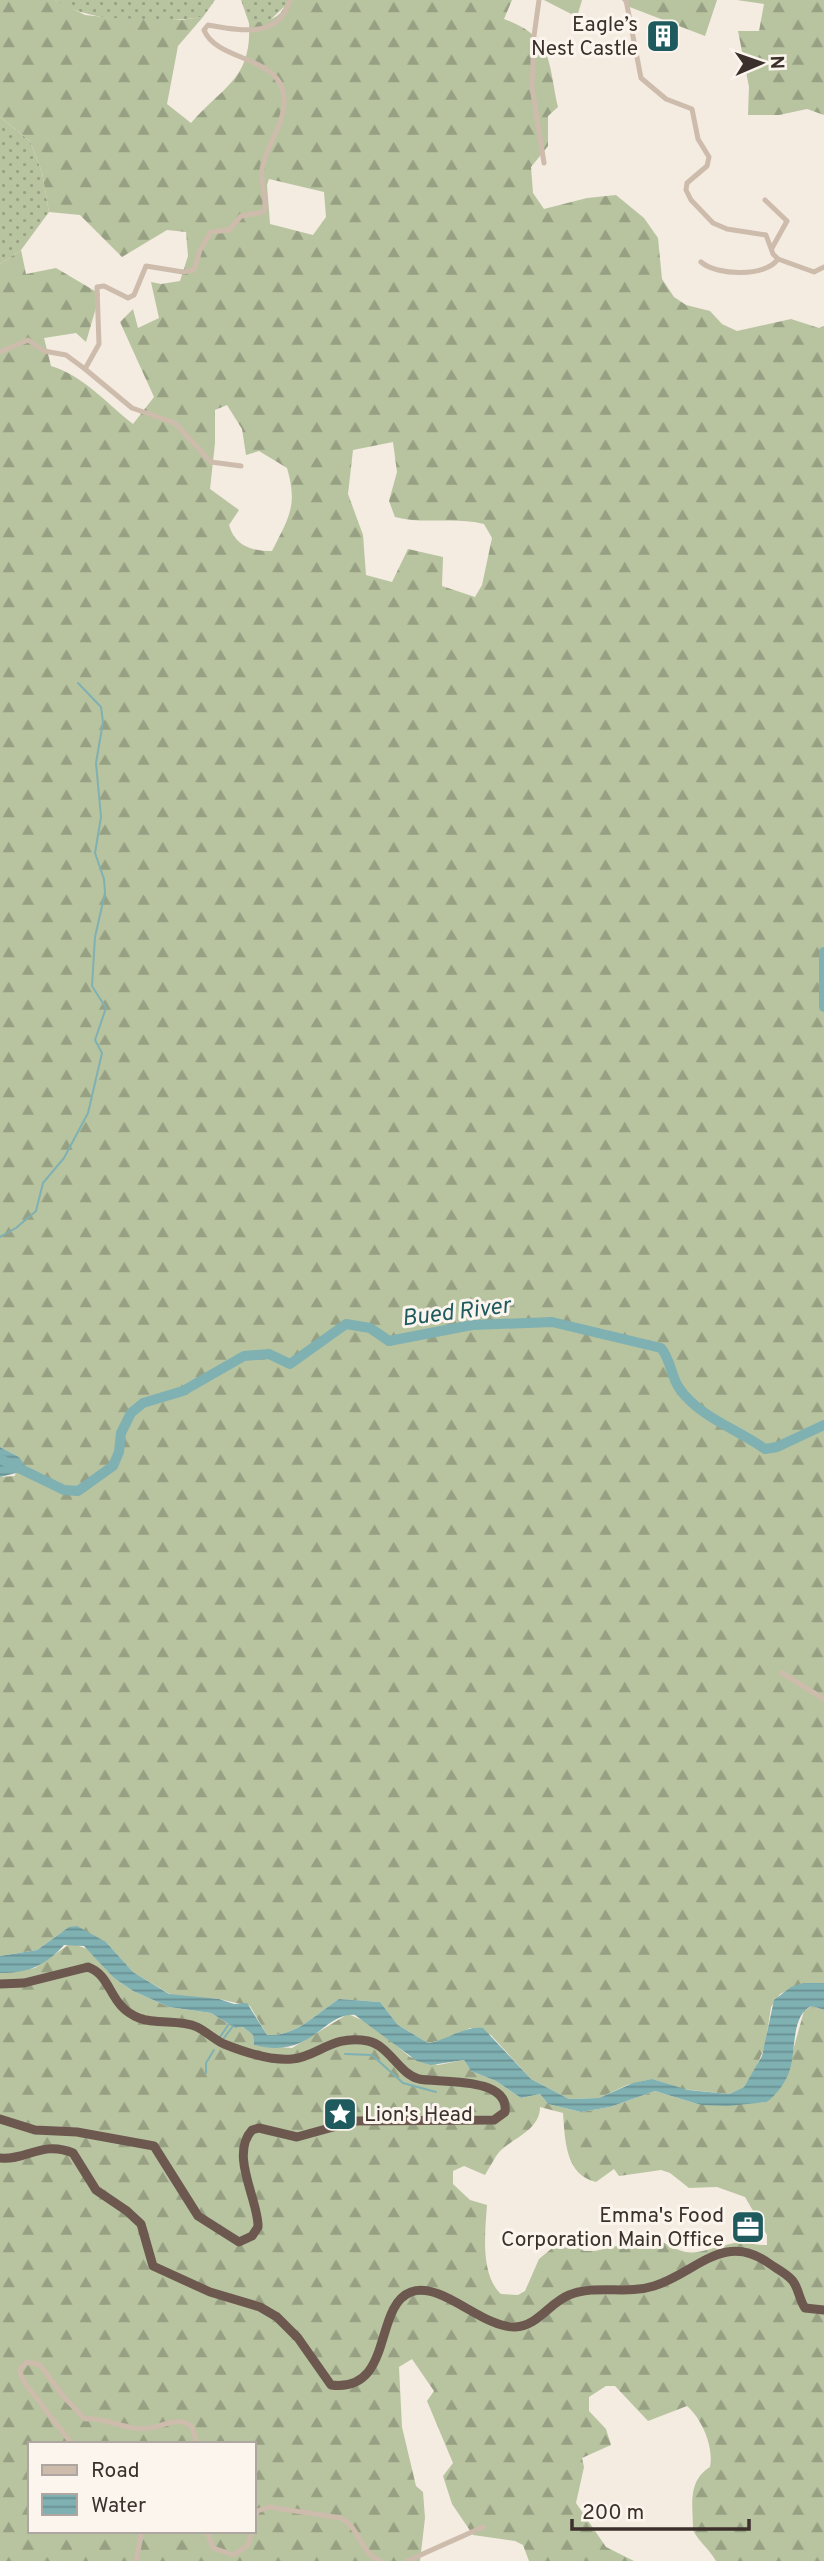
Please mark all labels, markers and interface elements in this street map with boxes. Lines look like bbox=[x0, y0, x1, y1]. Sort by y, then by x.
place label: Eagle’s Nest Castle bbox=[531, 12, 638, 63]
building icon: Eagle’s Nest Castle bbox=[644, 17, 682, 55]
north arrow bbox=[726, 28, 796, 98]
text: N bbox=[764, 55, 788, 70]
water label: Bued River bbox=[400, 1292, 514, 1335]
place icon: Lion's Head bbox=[321, 2095, 359, 2133]
place label: Lion's Head bbox=[364, 2102, 473, 2129]
place label: Emma's Food Corporation Main Office bbox=[501, 2203, 724, 2254]
office icon: Emma's Food Corporation Main Office bbox=[729, 2208, 767, 2246]
legend bbox=[28, 2442, 256, 2533]
text: Road bbox=[91, 2458, 140, 2485]
scale bar bbox=[572, 2488, 749, 2532]
text: Water bbox=[91, 2493, 146, 2520]
text: 200 m bbox=[582, 2500, 644, 2527]

